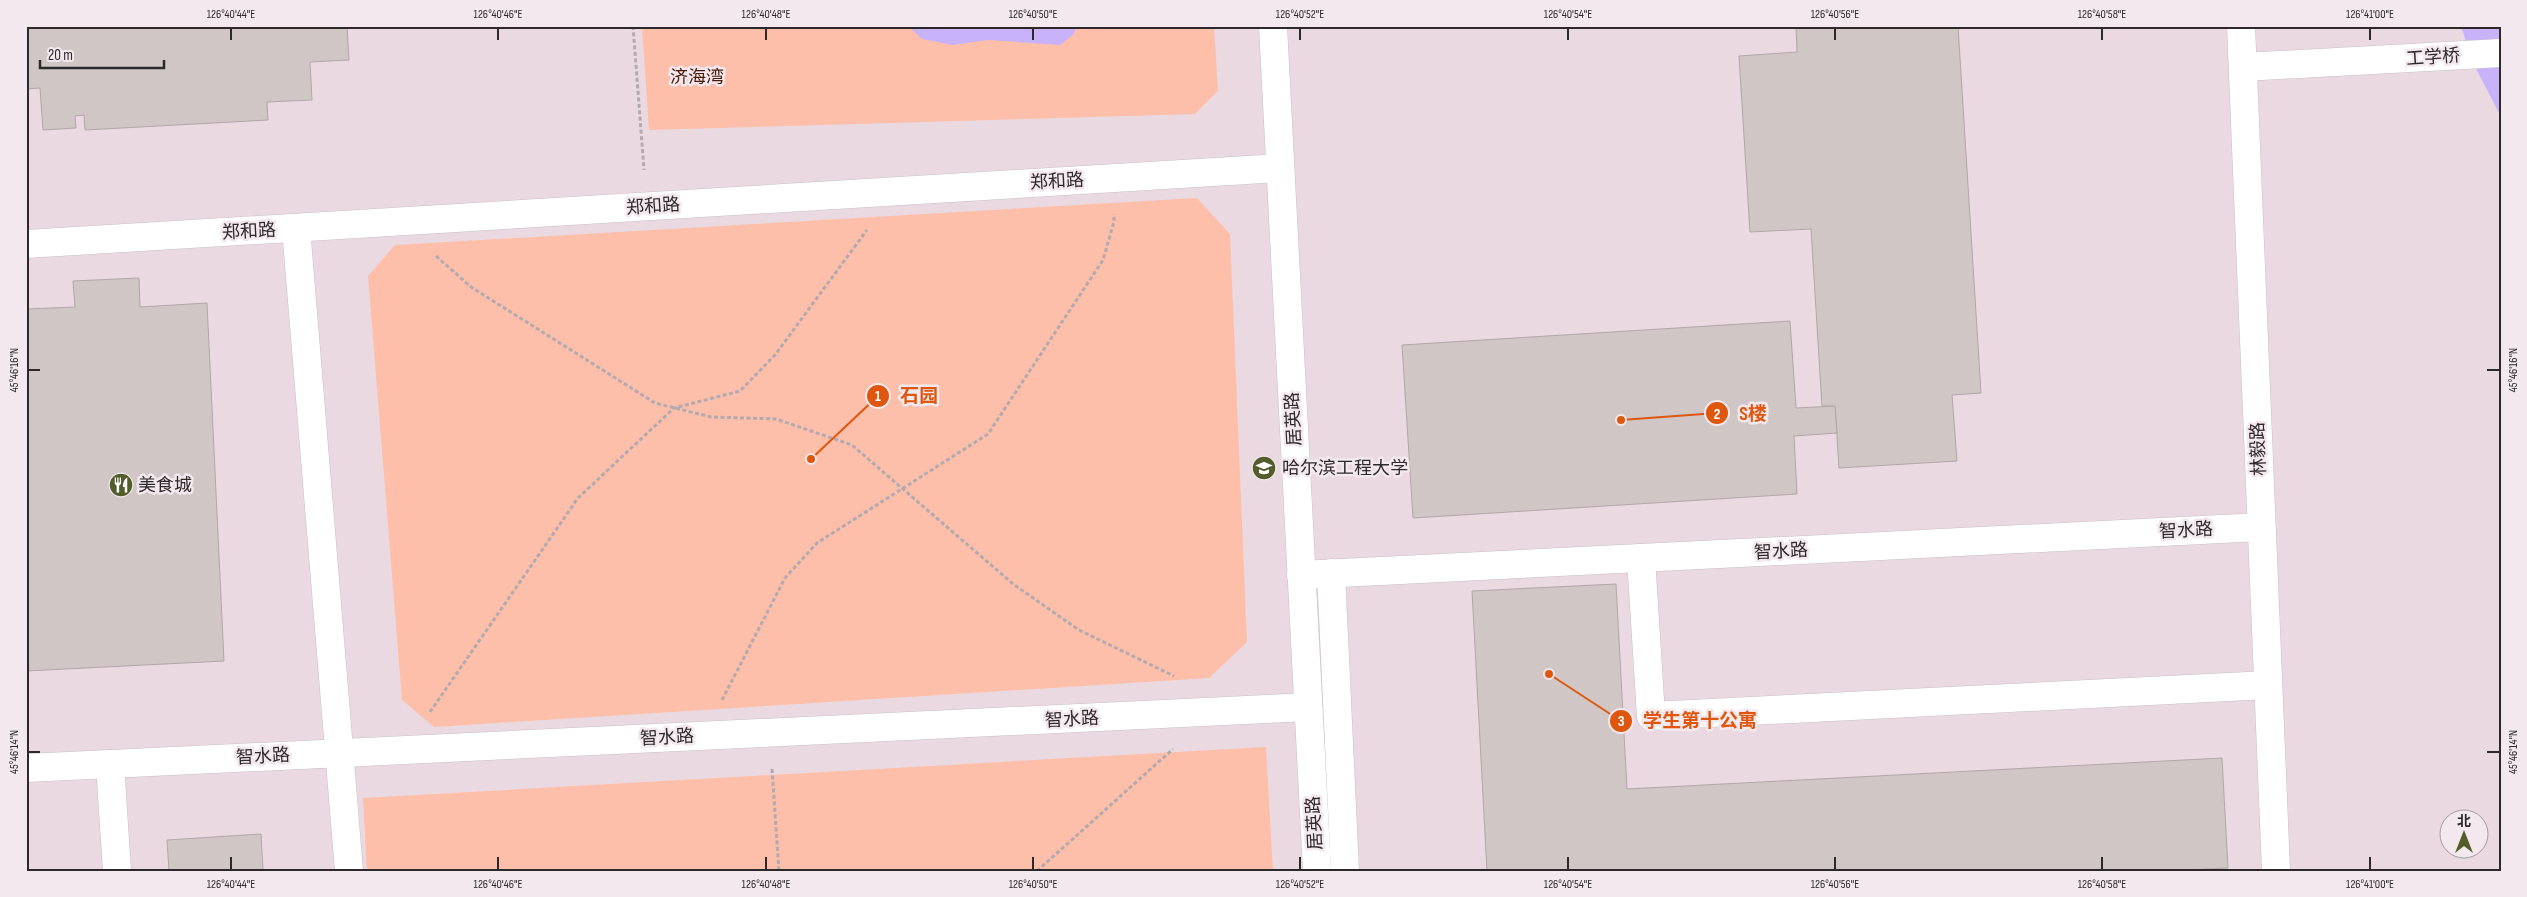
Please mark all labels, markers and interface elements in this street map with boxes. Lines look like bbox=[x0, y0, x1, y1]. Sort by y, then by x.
text: 126°40'44"E bbox=[207, 7, 255, 22]
text: 126°40'46"E bbox=[474, 7, 522, 22]
text: 126°40'48"E bbox=[742, 7, 790, 22]
text: 126°40'50"E bbox=[1009, 7, 1057, 22]
text: 126°40'52"E bbox=[1276, 7, 1324, 22]
text: 126°40'54"E bbox=[1544, 7, 1592, 22]
text: 126°40'56"E bbox=[1811, 7, 1859, 22]
text: 126°40'58"E bbox=[2078, 7, 2126, 22]
text: 126°41'00"E bbox=[2346, 7, 2394, 22]
scale bar bbox=[40, 38, 164, 70]
street label: 工学桥 bbox=[2405, 45, 2461, 70]
text: 20 m bbox=[48, 46, 73, 65]
park label: 济海湾 bbox=[670, 67, 724, 88]
street label: 郑和路 bbox=[1030, 170, 1085, 193]
street label: 郑和路 bbox=[625, 194, 681, 219]
street label: 郑和路 bbox=[222, 220, 277, 243]
text: 45°46'16"N bbox=[7, 348, 22, 392]
text: 45°46'16"N bbox=[2506, 348, 2521, 392]
callout: 石园 bbox=[865, 379, 948, 413]
text: 石园 bbox=[900, 385, 938, 408]
text: 1 bbox=[875, 387, 881, 406]
street label: 居英路 bbox=[1282, 391, 1305, 446]
callout: S楼 bbox=[1704, 396, 1777, 430]
text: S楼 bbox=[1739, 403, 1767, 426]
text: 2 bbox=[1714, 405, 1720, 424]
street label: 林毅路 bbox=[2247, 422, 2270, 476]
school or university icon: 哈尔滨工程大学 bbox=[1251, 455, 1277, 481]
place label: 哈尔滨工程大学 bbox=[1282, 458, 1408, 479]
restaurant icon: 美食城 bbox=[108, 472, 134, 498]
place label: 美食城 bbox=[138, 475, 192, 496]
street label: 智水路 bbox=[2159, 519, 2214, 542]
street label: 智水路 bbox=[1754, 540, 1809, 563]
callout: 学生第十公寓 bbox=[1608, 704, 1767, 738]
street label: 智水路 bbox=[1045, 708, 1100, 731]
text: 学生第十公寓 bbox=[1643, 710, 1757, 733]
text: 3 bbox=[1618, 712, 1625, 731]
street label: 智水路 bbox=[640, 726, 695, 749]
text: 45°46'14"N bbox=[7, 730, 22, 774]
text: 45°46'14"N bbox=[2506, 730, 2521, 774]
street label: 智水路 bbox=[236, 745, 291, 768]
street label: 居英路 bbox=[1303, 795, 1326, 850]
north arrow bbox=[2440, 810, 2490, 860]
text: 北 bbox=[2457, 813, 2471, 830]
text: 126°40'44"E bbox=[207, 877, 255, 892]
text: 126°40'46"E bbox=[474, 877, 522, 892]
text: 126°40'48"E bbox=[742, 877, 790, 892]
text: 126°40'50"E bbox=[1009, 877, 1057, 892]
text: 126°40'52"E bbox=[1276, 877, 1324, 892]
text: 126°40'54"E bbox=[1544, 877, 1592, 892]
text: 126°40'56"E bbox=[1811, 877, 1859, 892]
text: 126°40'58"E bbox=[2078, 877, 2126, 892]
text: 126°41'00"E bbox=[2346, 877, 2394, 892]

